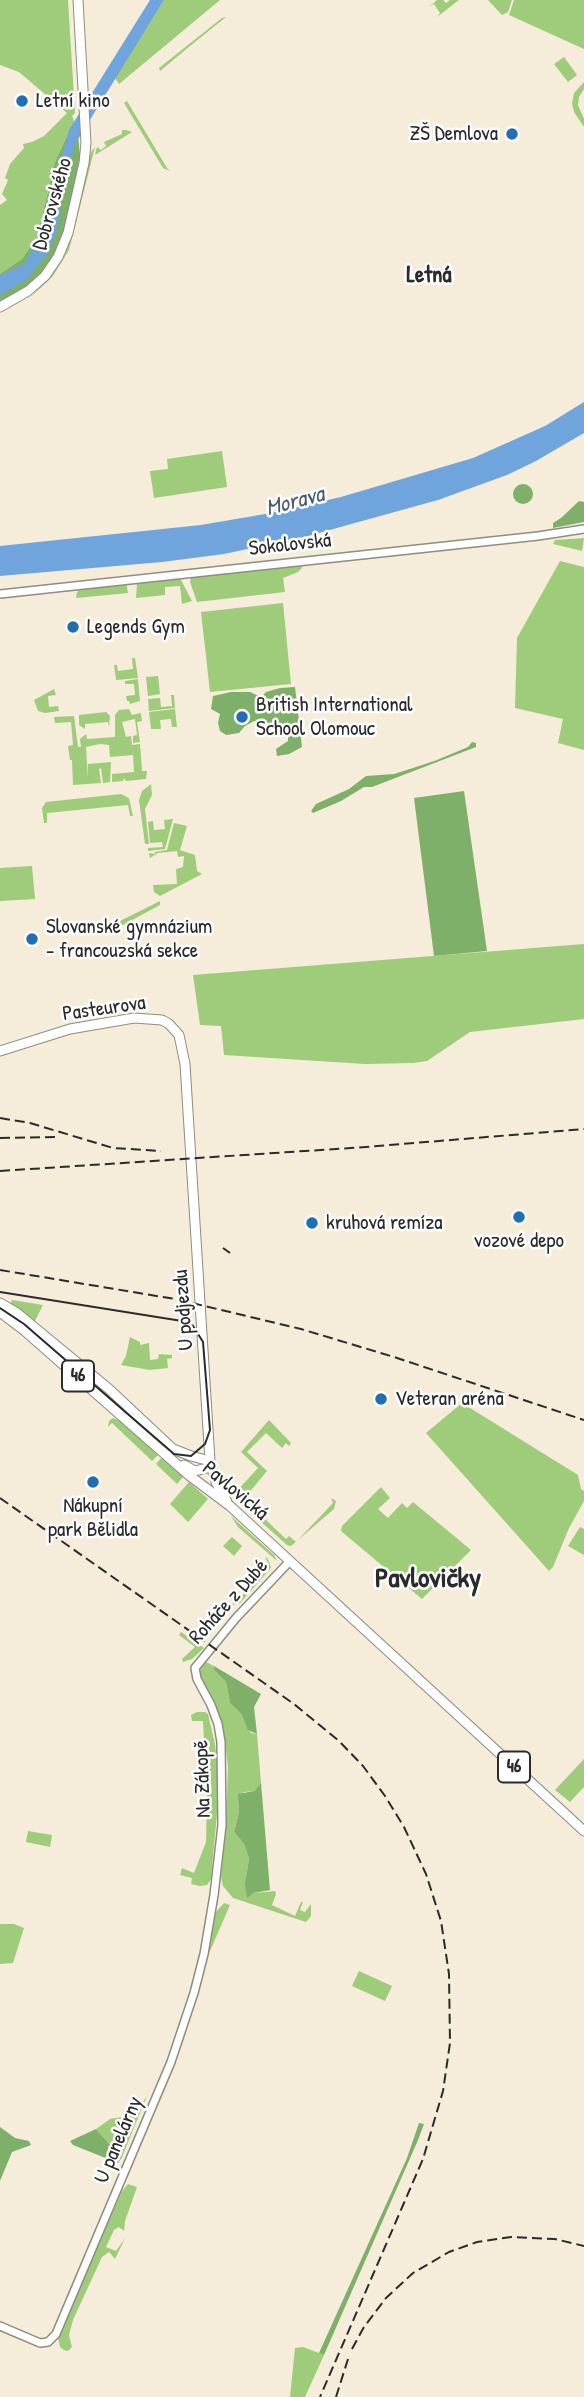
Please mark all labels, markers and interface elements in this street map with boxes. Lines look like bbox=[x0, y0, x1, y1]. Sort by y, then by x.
place label: Letní kino bbox=[36, 88, 110, 114]
marker: Letní kino bbox=[14, 93, 30, 109]
place label: ZŠ Demlova bbox=[410, 121, 498, 147]
marker: ZŠ Demlova bbox=[504, 126, 520, 142]
street label: Dobrovského bbox=[28, 155, 78, 253]
district label: Letná bbox=[406, 262, 452, 290]
water label: Morava bbox=[263, 481, 327, 523]
street label: Sokolovská bbox=[248, 528, 332, 562]
place label: Legends Gym bbox=[87, 614, 185, 640]
marker: Legends Gym bbox=[65, 619, 81, 635]
place label: British International School Olomouc bbox=[256, 692, 413, 742]
marker: British International School Olomouc bbox=[234, 709, 250, 725]
place label: Slovanské gymnázium - francouzská sekce bbox=[46, 914, 212, 964]
marker: Slovanské gymnázium - francouzská sekce bbox=[24, 931, 40, 947]
street label: Pasteurova bbox=[61, 991, 147, 1027]
marker: vozové depo bbox=[511, 1209, 527, 1225]
place label: kruhová remíza bbox=[326, 1210, 443, 1236]
marker: kruhová remíza bbox=[304, 1215, 320, 1231]
place label: vozové depo bbox=[474, 1228, 564, 1254]
street label: U podjezdu bbox=[169, 1269, 199, 1351]
road number: 46 bbox=[62, 1360, 94, 1392]
place label: Veteran aréna bbox=[395, 1386, 504, 1412]
marker: Veteran aréna bbox=[373, 1391, 389, 1407]
street label: Pavlovická bbox=[197, 1456, 273, 1526]
marker: Nákupní park Bělidla bbox=[85, 1474, 101, 1490]
place label: Nákupní park Bělidla bbox=[48, 1493, 138, 1543]
street label: Roháče z Dubé bbox=[184, 1554, 274, 1650]
district label: Pavlovičky bbox=[375, 1563, 481, 1597]
street label: Na Zákopě bbox=[189, 1740, 217, 1818]
road number: 46 bbox=[498, 1751, 530, 1782]
street label: U panelárny bbox=[89, 2093, 149, 2187]

